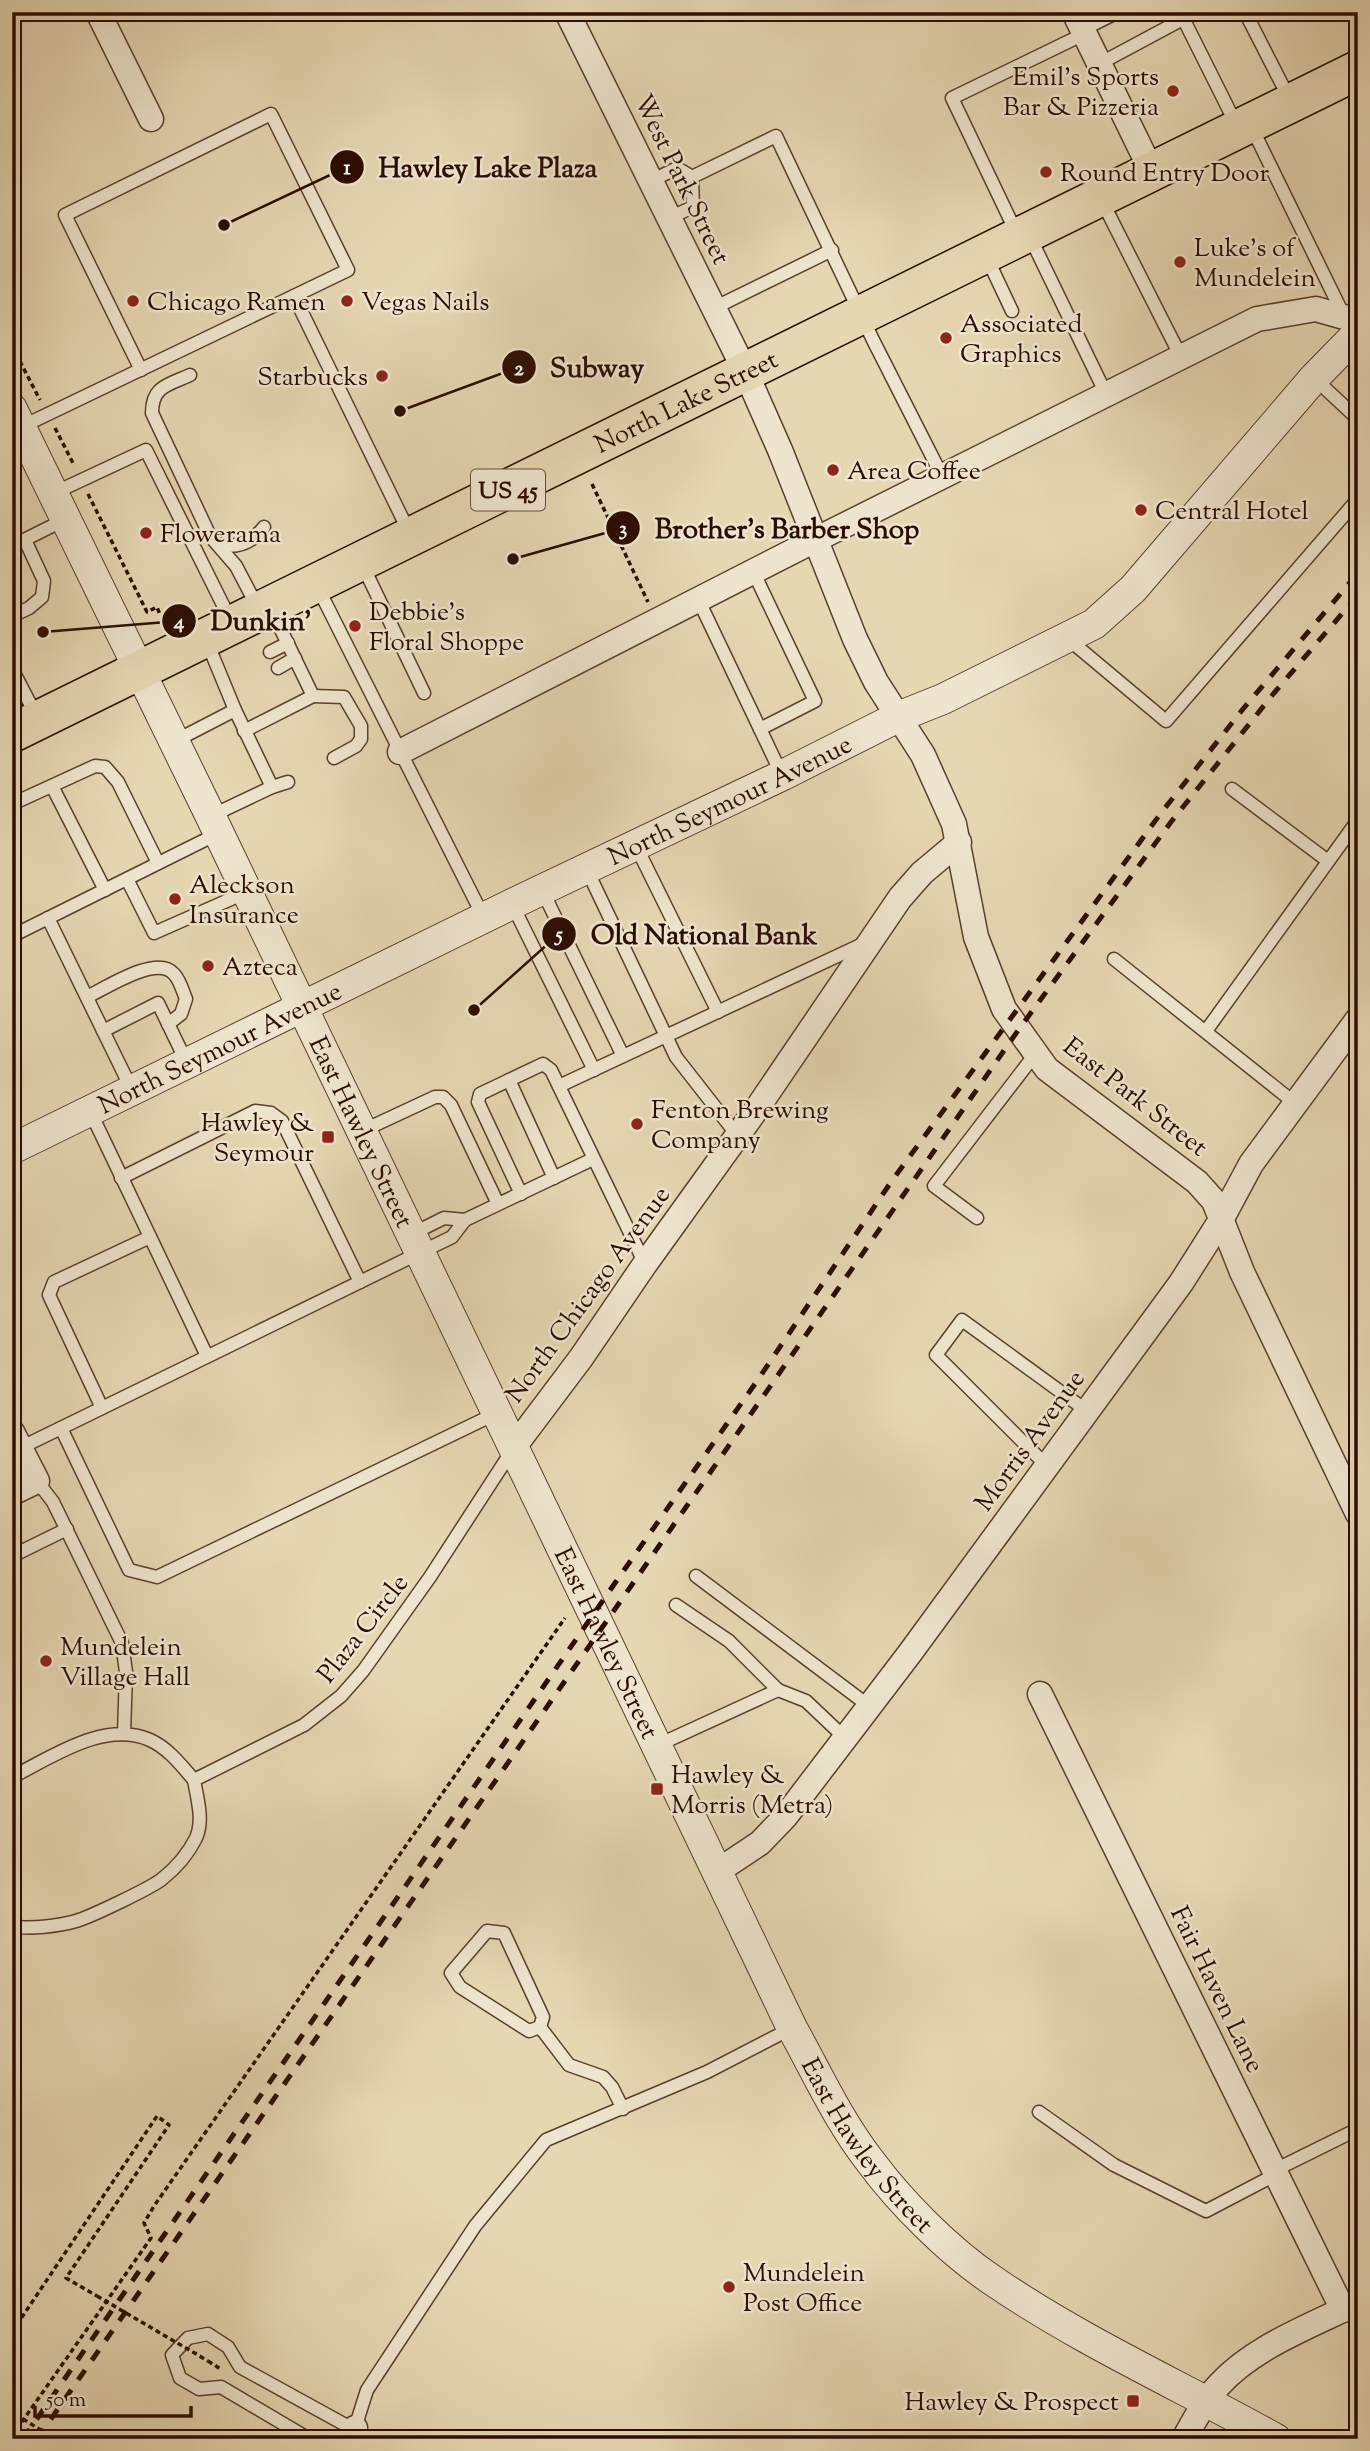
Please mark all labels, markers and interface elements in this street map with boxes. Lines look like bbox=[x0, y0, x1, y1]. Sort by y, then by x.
place label: Emil's Sports Bar & Pizzeria bbox=[1003, 60, 1159, 127]
marker: Emil's Sports Bar & Pizzeria bbox=[1165, 83, 1181, 99]
street label: West Park Street bbox=[623, 89, 738, 272]
callout: Hawley Lake Plaza bbox=[329, 143, 611, 192]
text: Hawley Lake Plaza bbox=[378, 150, 598, 190]
text: 1 bbox=[343, 154, 351, 184]
place label: Round Entry Door bbox=[1060, 156, 1269, 193]
marker: Round Entry Door bbox=[1038, 164, 1054, 180]
place label: Luke's of Mundelein bbox=[1194, 231, 1316, 298]
marker: Luke's of Mundelein bbox=[1172, 254, 1188, 270]
place label: Chicago Ramen bbox=[147, 285, 326, 322]
place label: Vegas Nails bbox=[361, 285, 489, 322]
marker: Chicago Ramen bbox=[125, 293, 141, 309]
marker: Vegas Nails bbox=[339, 293, 355, 309]
place label: Associated Graphics bbox=[960, 307, 1083, 374]
marker: Associated Graphics bbox=[938, 330, 954, 346]
street label: North Lake Street bbox=[589, 342, 785, 464]
callout: Subway bbox=[501, 343, 658, 392]
text: Subway bbox=[550, 350, 644, 390]
text: 2 bbox=[514, 355, 524, 385]
place label: Starbucks bbox=[257, 360, 368, 397]
marker: Starbucks bbox=[374, 368, 390, 384]
place label: Area Coffee bbox=[847, 454, 981, 491]
marker: Area Coffee bbox=[825, 462, 841, 478]
road number: US 45 bbox=[471, 470, 545, 510]
place label: Central Hotel bbox=[1155, 494, 1309, 531]
marker: Central Hotel bbox=[1133, 502, 1149, 518]
callout: Brother's Barber Shop bbox=[605, 504, 933, 553]
text: Brother's Barber Shop bbox=[655, 511, 919, 551]
text: 3 bbox=[619, 515, 627, 545]
place label: Flowerama bbox=[160, 517, 281, 554]
marker: Flowerama bbox=[138, 525, 154, 541]
place label: Debbie's Floral Shoppe bbox=[369, 595, 524, 662]
callout: Dunkin' bbox=[161, 596, 325, 645]
text: Dunkin' bbox=[210, 603, 312, 643]
text: 4 bbox=[173, 608, 185, 638]
marker: Debbie's Floral Shoppe bbox=[347, 618, 363, 634]
street label: North Seymour Avenue bbox=[602, 727, 859, 877]
place label: Aleckson Insurance bbox=[189, 868, 299, 935]
marker: Aleckson Insurance bbox=[167, 891, 183, 907]
callout: Old National Bank bbox=[542, 909, 831, 958]
text: Old National Bank bbox=[591, 917, 818, 957]
text: 5 bbox=[553, 921, 563, 951]
place label: Azteca bbox=[222, 950, 298, 987]
marker: Azteca bbox=[200, 958, 216, 974]
street label: North Seymour Avenue bbox=[93, 974, 349, 1125]
street label: East Park Street bbox=[1054, 1030, 1215, 1166]
street label: East Hawley Street bbox=[298, 1031, 422, 1235]
place label: Fenton Brewing Company bbox=[651, 1093, 829, 1160]
place label: Hawley & Seymour bbox=[201, 1106, 314, 1173]
marker: Fenton Brewing Company bbox=[629, 1116, 645, 1132]
marker: Hawley & Seymour bbox=[320, 1129, 336, 1145]
street label: North Chicago Avenue bbox=[498, 1179, 680, 1412]
street label: Morris Avenue bbox=[967, 1363, 1095, 1520]
street label: East Hawley Street bbox=[543, 1542, 667, 1746]
street label: Plaza Circle bbox=[309, 1567, 418, 1692]
place label: Mundelein Village Hall bbox=[60, 1630, 190, 1697]
marker: Mundelein Village Hall bbox=[38, 1653, 54, 1669]
place label: Hawley & Morris (Metra) bbox=[671, 1758, 833, 1825]
marker: Hawley & Morris (Metra) bbox=[649, 1781, 665, 1797]
street label: Fair Haven Lane bbox=[1159, 1900, 1272, 2080]
street label: East Hawley Street bbox=[790, 2052, 941, 2243]
place label: Mundelein Post Office bbox=[743, 2256, 865, 2323]
marker: Mundelein Post Office bbox=[721, 2279, 737, 2295]
scale bar bbox=[35, 2374, 191, 2418]
place label: Hawley & Prospect bbox=[905, 2385, 1119, 2422]
text: 50 m bbox=[45, 2386, 86, 2416]
marker: Hawley & Prospect bbox=[1125, 2393, 1141, 2409]

